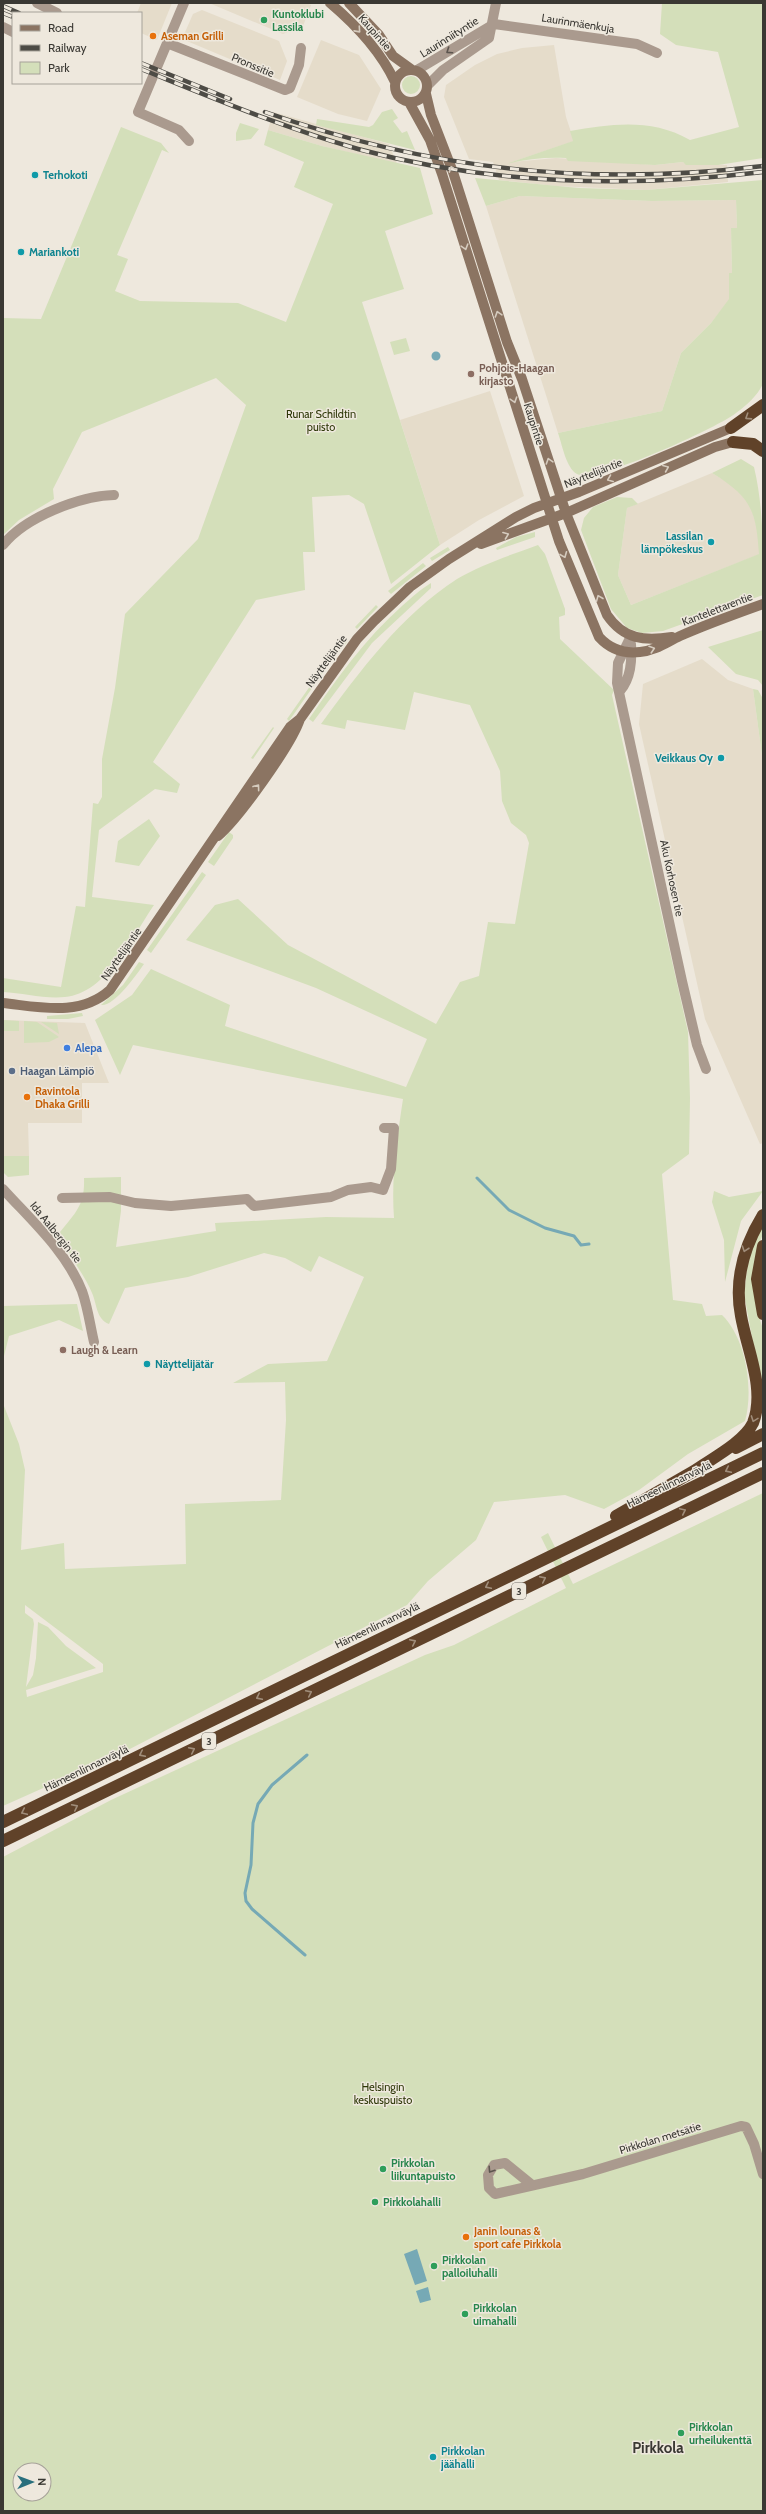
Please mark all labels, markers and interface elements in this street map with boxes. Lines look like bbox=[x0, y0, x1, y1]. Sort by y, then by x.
place label: Kuntoklubi Lassila bbox=[272, 7, 324, 34]
street label: Laurinmäenkuja bbox=[541, 10, 616, 36]
street label: Kaupintie bbox=[355, 11, 395, 53]
legend bbox=[12, 12, 142, 84]
street label: Laurinniityntie bbox=[417, 13, 481, 61]
marker: Kuntoklubi Lassila bbox=[259, 15, 269, 25]
text: Road bbox=[48, 20, 74, 35]
one-way arrow bbox=[354, 26, 361, 33]
place label: Aseman Grilli bbox=[161, 29, 224, 43]
marker: Aseman Grilli bbox=[148, 31, 158, 41]
text: Railway bbox=[48, 40, 86, 55]
one-way arrow bbox=[446, 46, 453, 53]
street label: Pronssitie bbox=[230, 50, 277, 80]
text: Park bbox=[48, 60, 70, 75]
one-way arrow bbox=[448, 166, 456, 173]
place label: Terhokoti bbox=[43, 168, 88, 182]
marker: Terhokoti bbox=[30, 170, 40, 180]
one-way arrow bbox=[460, 243, 469, 250]
place label: Mariankoti bbox=[29, 245, 79, 259]
marker: Mariankoti bbox=[16, 247, 26, 257]
one-way arrow bbox=[494, 310, 503, 317]
place label: Pohjois-Haagan kirjasto bbox=[479, 361, 555, 388]
marker: Pohjois-Haagan kirjasto bbox=[466, 369, 476, 379]
one-way arrow bbox=[509, 397, 517, 404]
street label: Kaupintie bbox=[521, 401, 547, 447]
park label: Runar Schildtin puisto bbox=[286, 407, 356, 434]
one-way arrow bbox=[745, 412, 752, 419]
street label: Näyttelijäntie bbox=[562, 455, 624, 491]
one-way arrow bbox=[545, 458, 554, 465]
one-way arrow bbox=[662, 465, 669, 473]
one-way arrow bbox=[606, 475, 613, 483]
place label: Lassilan lämpökeskus bbox=[641, 529, 703, 556]
one-way arrow bbox=[503, 532, 510, 540]
marker: Lassilan lämpökeskus bbox=[706, 537, 716, 547]
one-way arrow bbox=[559, 550, 567, 558]
street label: Kantelettarentie bbox=[680, 589, 755, 629]
one-way arrow bbox=[596, 594, 604, 601]
street label: Näyttelijäntie bbox=[302, 632, 350, 690]
one-way arrow bbox=[649, 645, 656, 654]
place label: Veikkaus Oy bbox=[655, 751, 713, 765]
marker: Veikkaus Oy bbox=[716, 753, 726, 763]
one-way arrow bbox=[252, 785, 259, 792]
street label: Aku Korhosen tie bbox=[657, 838, 687, 918]
street label: Näyttelijäntie bbox=[98, 924, 145, 983]
place label: Alepa bbox=[75, 1041, 103, 1055]
marker: Alepa bbox=[62, 1043, 72, 1053]
place label: Haagan Lämpiö bbox=[20, 1064, 94, 1078]
marker: Haagan Lämpiö bbox=[7, 1066, 17, 1076]
place label: Ravintola Dhaka Grilli bbox=[35, 1084, 90, 1111]
marker: Ravintola Dhaka Grilli bbox=[22, 1092, 32, 1102]
street label: Ida Aalbergin tie bbox=[27, 1199, 85, 1266]
one-way arrow bbox=[742, 1246, 750, 1253]
place label: Laugh & Learn bbox=[71, 1343, 138, 1357]
marker: Laugh & Learn bbox=[58, 1345, 68, 1355]
place label: Näyttelijätär bbox=[155, 1357, 214, 1371]
marker: Näyttelijätär bbox=[142, 1359, 152, 1369]
one-way arrow bbox=[750, 1416, 758, 1423]
street label: Hämeenlinnanväylä bbox=[624, 1457, 714, 1511]
one-way arrow bbox=[725, 1465, 732, 1473]
one-way arrow bbox=[679, 1508, 686, 1516]
one-way arrow bbox=[538, 1576, 546, 1584]
one-way arrow bbox=[485, 1581, 492, 1589]
road number: 3 bbox=[512, 1583, 526, 1599]
street label: Hämeenlinnanväylä bbox=[332, 1598, 422, 1652]
one-way arrow bbox=[409, 1639, 416, 1647]
one-way arrow bbox=[304, 1690, 312, 1698]
one-way arrow bbox=[256, 1693, 264, 1700]
road number: 3 bbox=[202, 1733, 216, 1749]
street label: Hämeenlinnanväylä bbox=[41, 1741, 131, 1795]
one-way arrow bbox=[187, 1747, 195, 1755]
one-way arrow bbox=[139, 1750, 147, 1757]
one-way arrow bbox=[71, 1804, 78, 1812]
one-way arrow bbox=[20, 1807, 28, 1815]
park label: Helsingin keskuspuisto bbox=[354, 2080, 412, 2107]
street label: Pirkkolan metsätie bbox=[618, 2119, 703, 2157]
place label: Pirkkolan liikuntapuisto bbox=[391, 2156, 456, 2183]
marker: Pirkkolan liikuntapuisto bbox=[378, 2164, 388, 2174]
one-way arrow bbox=[489, 2166, 496, 2173]
place label: Pirkkolahalli bbox=[383, 2195, 441, 2209]
marker: Pirkkolahalli bbox=[370, 2197, 380, 2207]
place label: Janin lounas & sport cafe Pirkkola bbox=[473, 2224, 562, 2251]
marker: Janin lounas & sport cafe Pirkkola bbox=[461, 2232, 471, 2242]
place label: Pirkkolan palloiluhalli bbox=[442, 2253, 497, 2280]
marker: Pirkkolan palloiluhalli bbox=[429, 2261, 439, 2271]
place label: Pirkkolan uimahalli bbox=[473, 2301, 517, 2328]
marker: Pirkkolan uimahalli bbox=[460, 2309, 470, 2319]
place label: Pirkkolan urheilukenttä bbox=[689, 2420, 752, 2447]
marker: Pirkkolan urheilukenttä bbox=[676, 2428, 686, 2438]
district label: Pirkkola bbox=[632, 2439, 684, 2457]
place label: Pirkkolan jäähalli bbox=[440, 2444, 485, 2471]
marker: Pirkkolan jäähalli bbox=[428, 2452, 438, 2462]
north arrow bbox=[12, 2462, 52, 2502]
text: N bbox=[35, 2478, 49, 2486]

